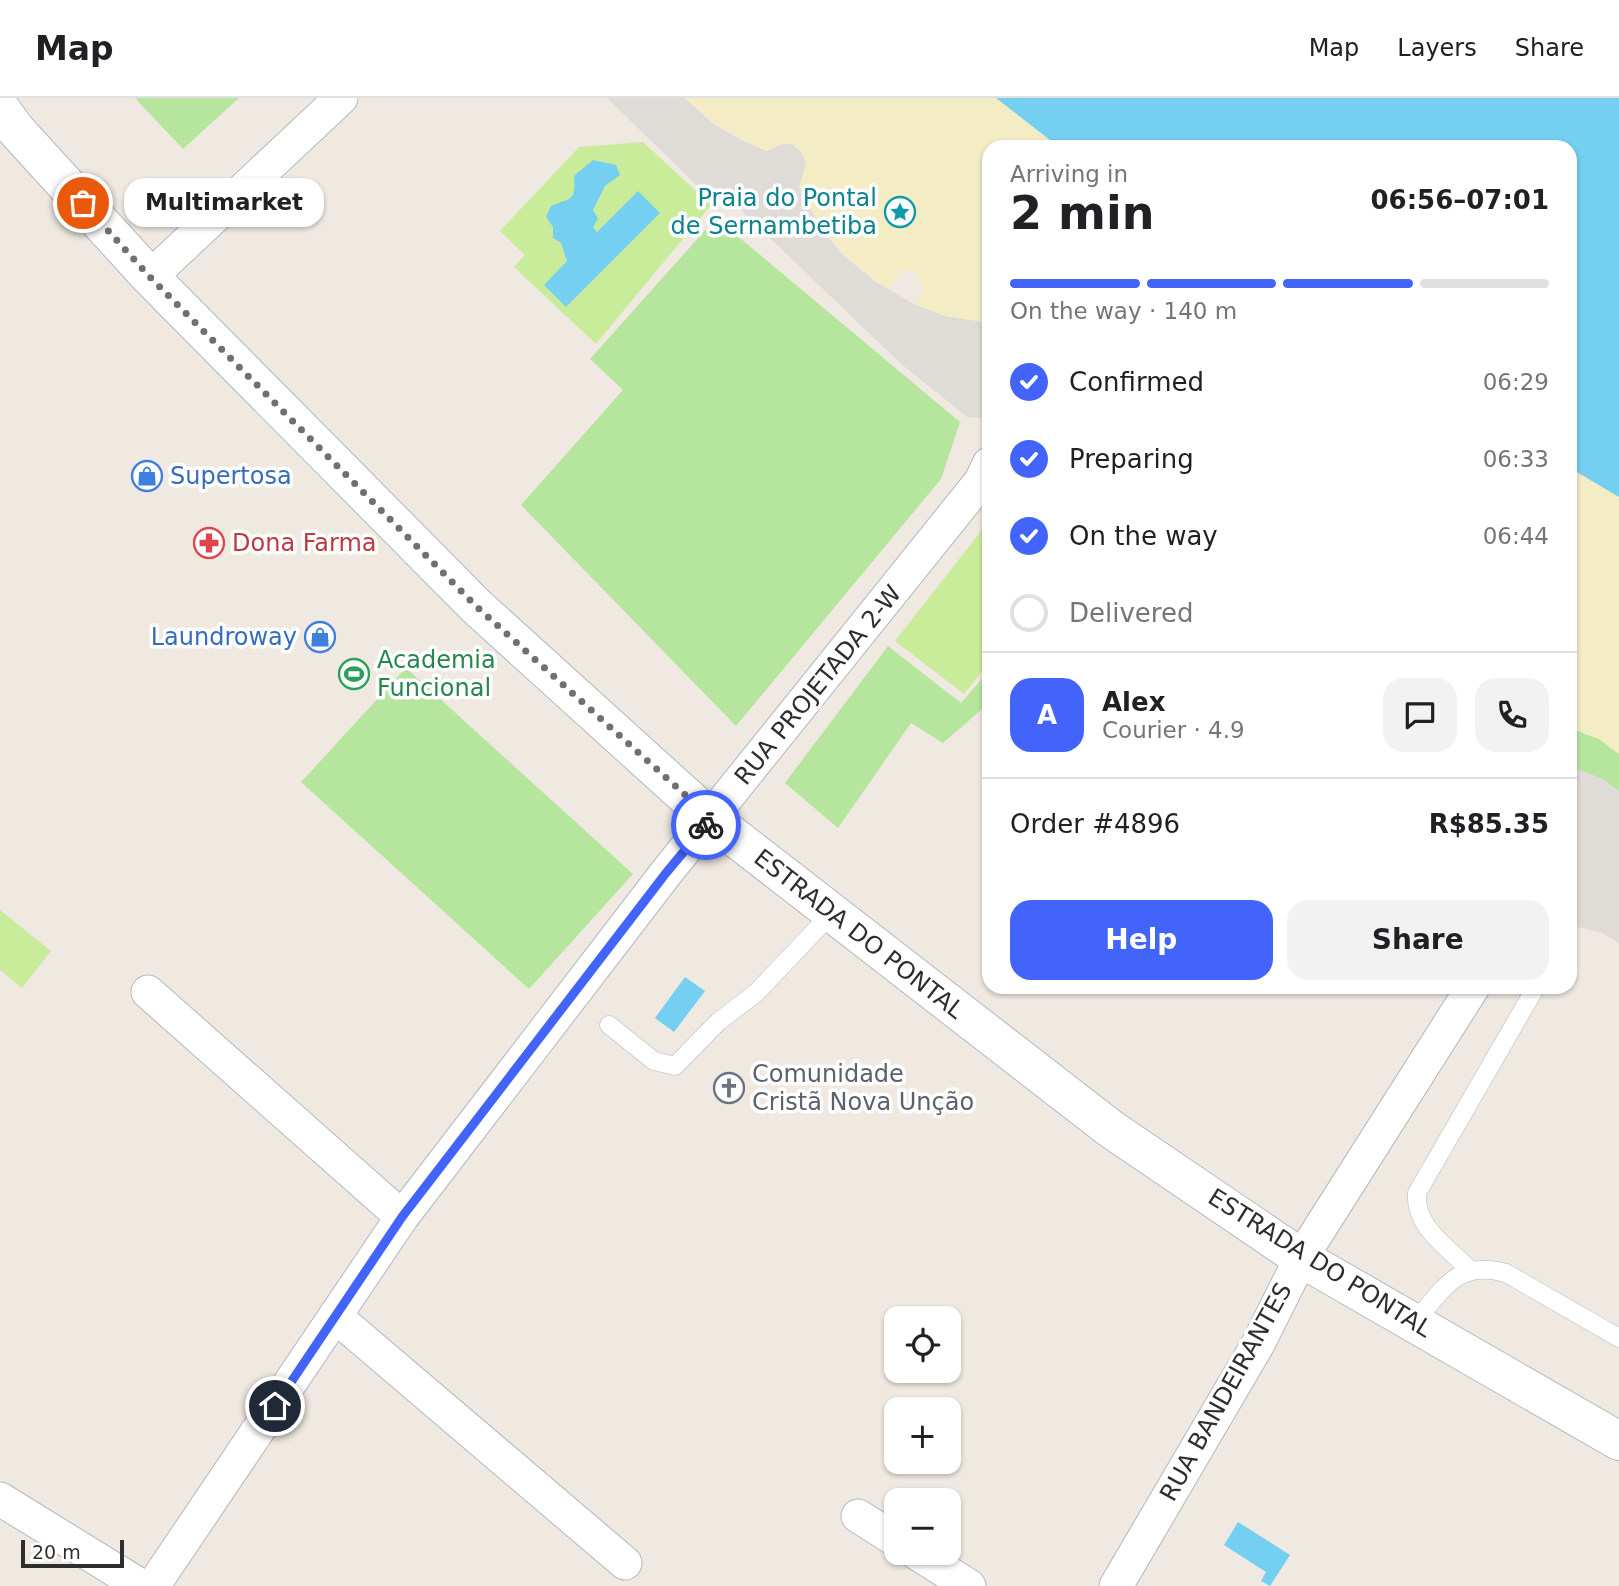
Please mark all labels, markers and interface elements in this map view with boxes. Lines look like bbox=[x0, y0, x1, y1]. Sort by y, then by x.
text: Map bbox=[35, 29, 114, 68]
text: Map bbox=[1309, 34, 1359, 62]
text: Layers bbox=[1397, 34, 1477, 62]
text: Share bbox=[1515, 34, 1584, 62]
text: Arriving in bbox=[1010, 161, 1128, 187]
pin bbox=[53, 173, 113, 233]
callout: Multimarket bbox=[125, 178, 324, 228]
icon: bag bbox=[64, 184, 102, 222]
place label: Praia do Pontal de Sernambetiba bbox=[671, 184, 877, 240]
text: 06:56–07:01 bbox=[1370, 185, 1549, 215]
text: 2 min bbox=[1010, 186, 1154, 240]
text: Multimarket bbox=[145, 189, 303, 215]
place icon: Praia do Pontal de Sernambetiba bbox=[883, 195, 917, 229]
text: On the way · 140 m bbox=[1010, 298, 1237, 324]
icon: check bbox=[1010, 363, 1048, 401]
text: Confirmed bbox=[1069, 367, 1204, 397]
text: 06:29 bbox=[1483, 369, 1549, 395]
icon: check bbox=[1010, 440, 1048, 478]
text: Preparing bbox=[1069, 444, 1194, 474]
text: 06:33 bbox=[1483, 446, 1549, 472]
shop icon: Supertosa bbox=[130, 459, 164, 493]
place label: Supertosa bbox=[170, 462, 292, 490]
icon: check bbox=[1010, 517, 1048, 555]
text: On the way bbox=[1069, 521, 1218, 551]
text: 06:44 bbox=[1483, 523, 1549, 549]
pharmacy icon: Dona Farma bbox=[192, 526, 226, 560]
place label: Dona Farma bbox=[232, 529, 377, 557]
street label: RUA PROJETADA 2-W bbox=[729, 580, 907, 790]
text: Delivered bbox=[1069, 598, 1193, 628]
shop icon: Laundroway bbox=[303, 620, 337, 654]
place label: Laundroway bbox=[151, 623, 297, 651]
place label: Academia Funcional bbox=[377, 646, 496, 702]
sports icon: Academia Funcional bbox=[337, 657, 371, 691]
button: chat bbox=[1383, 678, 1457, 752]
button: phone bbox=[1475, 678, 1549, 752]
text: Alex bbox=[1102, 687, 1165, 717]
text: A bbox=[1037, 700, 1057, 730]
text: Courier · 4.9 bbox=[1102, 717, 1245, 743]
courier bbox=[671, 790, 741, 860]
icon: bike bbox=[687, 806, 725, 844]
text: Order #4896 bbox=[1010, 809, 1180, 839]
text: R$85.35 bbox=[1429, 809, 1549, 839]
street label: ESTRADA DO PONTAL bbox=[749, 843, 970, 1025]
button: Help bbox=[1010, 900, 1273, 980]
button: Share bbox=[1287, 900, 1549, 980]
place label: Comunidade Cristã Nova Unção bbox=[752, 1060, 974, 1116]
church icon: Comunidade Cristã Nova Unção bbox=[712, 1071, 746, 1105]
street label: ESTRADA DO PONTAL bbox=[1203, 1183, 1437, 1344]
street label: RUA BANDEIRANTES bbox=[1154, 1278, 1298, 1506]
map controls bbox=[884, 1306, 961, 1565]
button: locate bbox=[884, 1306, 961, 1383]
pin bbox=[245, 1376, 305, 1436]
icon: home bbox=[256, 1387, 294, 1425]
button: + bbox=[884, 1397, 961, 1474]
button: − bbox=[884, 1488, 961, 1565]
scale bar bbox=[21, 1537, 124, 1569]
text: 20 m bbox=[32, 1541, 81, 1563]

